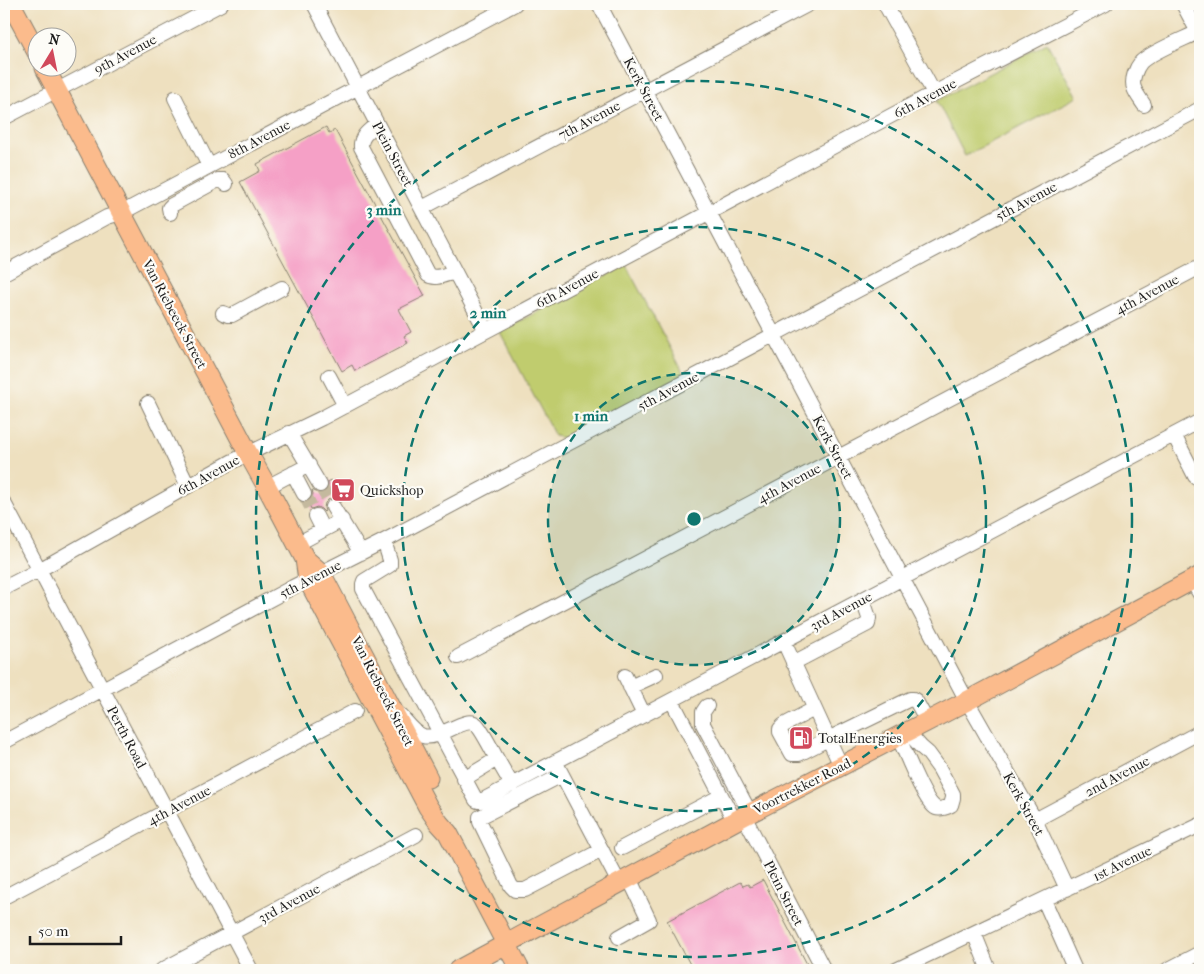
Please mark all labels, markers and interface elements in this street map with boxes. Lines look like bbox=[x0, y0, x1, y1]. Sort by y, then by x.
north arrow bbox=[28, 28, 78, 78]
text: N bbox=[47, 30, 61, 49]
street label: 9th Avenue bbox=[91, 31, 159, 78]
street label: Kerk Street bbox=[620, 54, 667, 124]
street label: 6th Avenue bbox=[891, 75, 960, 122]
street label: 7th Avenue bbox=[555, 97, 623, 144]
street label: 8th Avenue bbox=[225, 116, 293, 163]
street label: Plein Street bbox=[368, 119, 417, 190]
street label: 5th Avenue bbox=[993, 178, 1060, 225]
text: 3 min bbox=[367, 201, 402, 219]
street label: Van Riebeeck Street bbox=[138, 256, 211, 372]
street label: 6th Avenue bbox=[533, 265, 602, 312]
street label: 4th Avenue bbox=[1113, 271, 1182, 318]
text: 2 min bbox=[470, 304, 507, 322]
street label: 5th Avenue bbox=[635, 368, 702, 415]
text: 1 min bbox=[574, 407, 608, 425]
street label: Kerk Street bbox=[809, 412, 856, 482]
street label: 6th Avenue bbox=[174, 451, 242, 500]
street label: 4th Avenue bbox=[755, 460, 824, 507]
supermarket icon: Quickshop bbox=[330, 477, 356, 503]
place label: Quickshop bbox=[360, 482, 424, 499]
centre of rings bbox=[685, 510, 703, 528]
street label: 5th Avenue bbox=[276, 557, 344, 602]
street label: 3rd Avenue bbox=[808, 588, 875, 635]
street label: Van Riebeeck Street bbox=[347, 632, 418, 749]
street label: Perth Road bbox=[103, 703, 150, 772]
fuel station icon: TotalEnergies bbox=[788, 725, 814, 751]
place label: TotalEnergies bbox=[818, 730, 902, 747]
street label: 2nd Avenue bbox=[1082, 752, 1153, 801]
street label: Voortrekker Road bbox=[750, 754, 854, 819]
street label: Kerk Street bbox=[999, 770, 1048, 839]
street label: 4th Avenue bbox=[145, 782, 214, 829]
street label: 1st Avenue bbox=[1090, 842, 1154, 885]
street label: Plein Street bbox=[760, 858, 807, 929]
street label: 3rd Avenue bbox=[256, 880, 323, 927]
scale bar bbox=[30, 914, 121, 946]
text: 50 m bbox=[38, 922, 69, 940]

